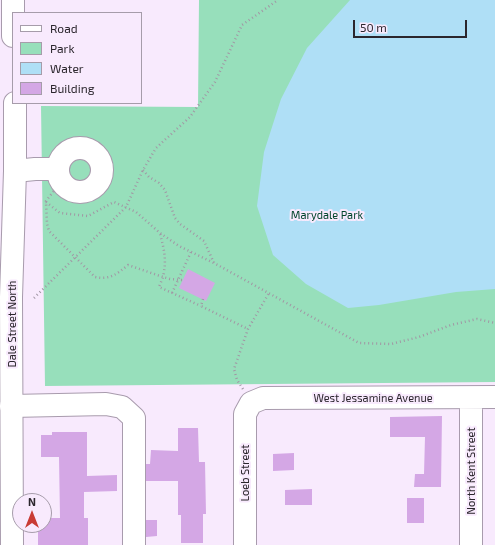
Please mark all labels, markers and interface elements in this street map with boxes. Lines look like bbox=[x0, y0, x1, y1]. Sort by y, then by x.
legend bbox=[12, 12, 142, 104]
scale bar bbox=[355, 12, 469, 38]
text: 50 m bbox=[360, 20, 387, 34]
text: Road bbox=[50, 21, 78, 35]
text: Park bbox=[50, 41, 75, 55]
text: Water bbox=[50, 61, 84, 75]
text: Building bbox=[50, 81, 94, 95]
park label: Marydale Park bbox=[291, 208, 363, 222]
street label: Dale Street North bbox=[5, 281, 19, 367]
street label: West Jessamine Avenue bbox=[313, 391, 433, 405]
street label: North Kent Street bbox=[464, 427, 478, 515]
street label: Loeb Street bbox=[238, 444, 252, 502]
north arrow bbox=[12, 493, 52, 533]
text: N bbox=[28, 495, 36, 508]

